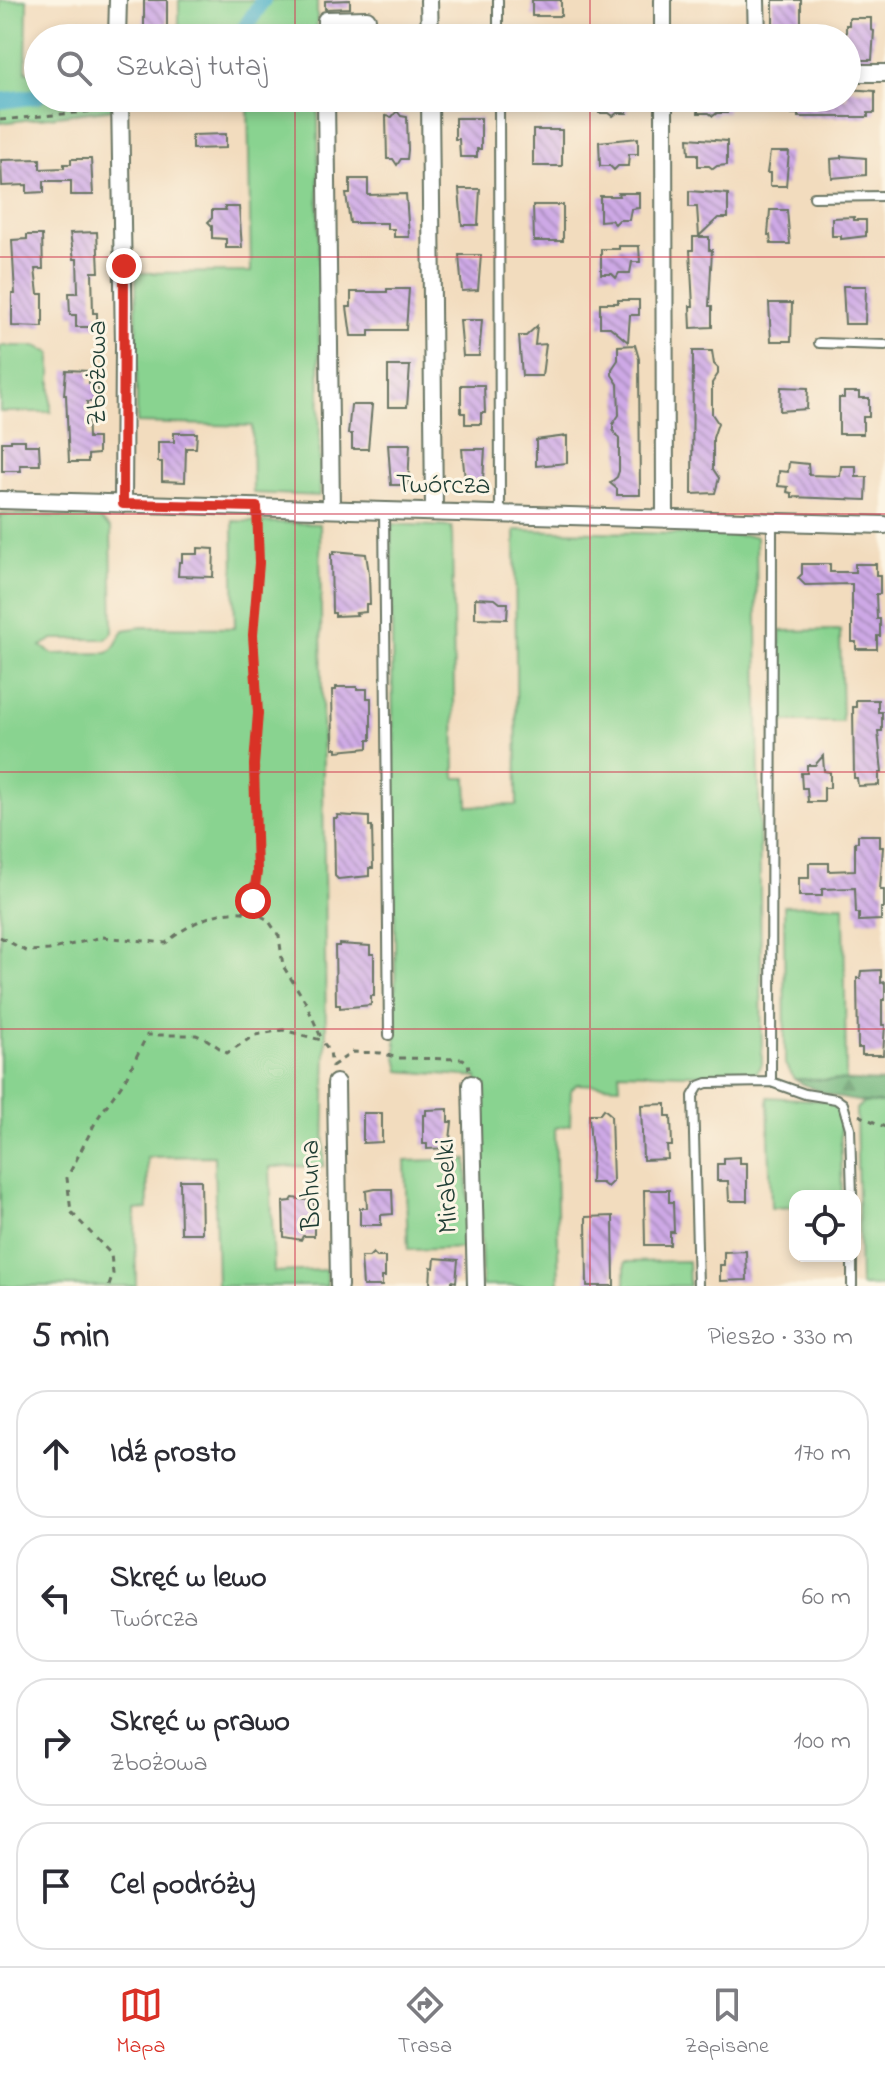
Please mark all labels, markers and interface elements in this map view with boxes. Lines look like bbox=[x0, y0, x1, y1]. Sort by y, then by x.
search box bbox=[24, 24, 861, 112]
icon: search bbox=[52, 46, 96, 90]
text: Szukaj tutaj bbox=[116, 46, 267, 90]
route end bbox=[106, 248, 142, 284]
street label: Zbożowa bbox=[78, 320, 119, 426]
street label: Twórcza bbox=[395, 465, 491, 507]
route start bbox=[235, 883, 271, 919]
street label: Mirabelki bbox=[426, 1138, 470, 1234]
street label: Bohuna bbox=[291, 1139, 333, 1232]
map controls bbox=[789, 1190, 861, 1262]
button: locate bbox=[789, 1190, 861, 1262]
text: 5 min bbox=[32, 1313, 109, 1363]
text: Pieszo · 330 m bbox=[708, 1319, 853, 1357]
icon: ahead bbox=[34, 1432, 78, 1476]
text: Idź prosto bbox=[110, 1432, 236, 1476]
text: 170 m bbox=[794, 1435, 851, 1473]
text: Skręć w lewo bbox=[110, 1557, 267, 1601]
icon: left bbox=[34, 1576, 78, 1620]
text: 60 m bbox=[802, 1579, 851, 1617]
text: Twórcza bbox=[110, 1601, 198, 1639]
text: Skręć w prawo bbox=[110, 1701, 290, 1745]
icon: right bbox=[34, 1720, 78, 1764]
text: 100 m bbox=[794, 1723, 851, 1761]
text: Zbożowa bbox=[110, 1745, 208, 1783]
icon: arrive bbox=[34, 1864, 78, 1908]
text: Cel podróży bbox=[110, 1864, 255, 1908]
tab: Mapa bbox=[116, 1983, 165, 2063]
tab: Trasa bbox=[398, 1983, 452, 2063]
tab: Zapisane bbox=[685, 1983, 769, 2063]

